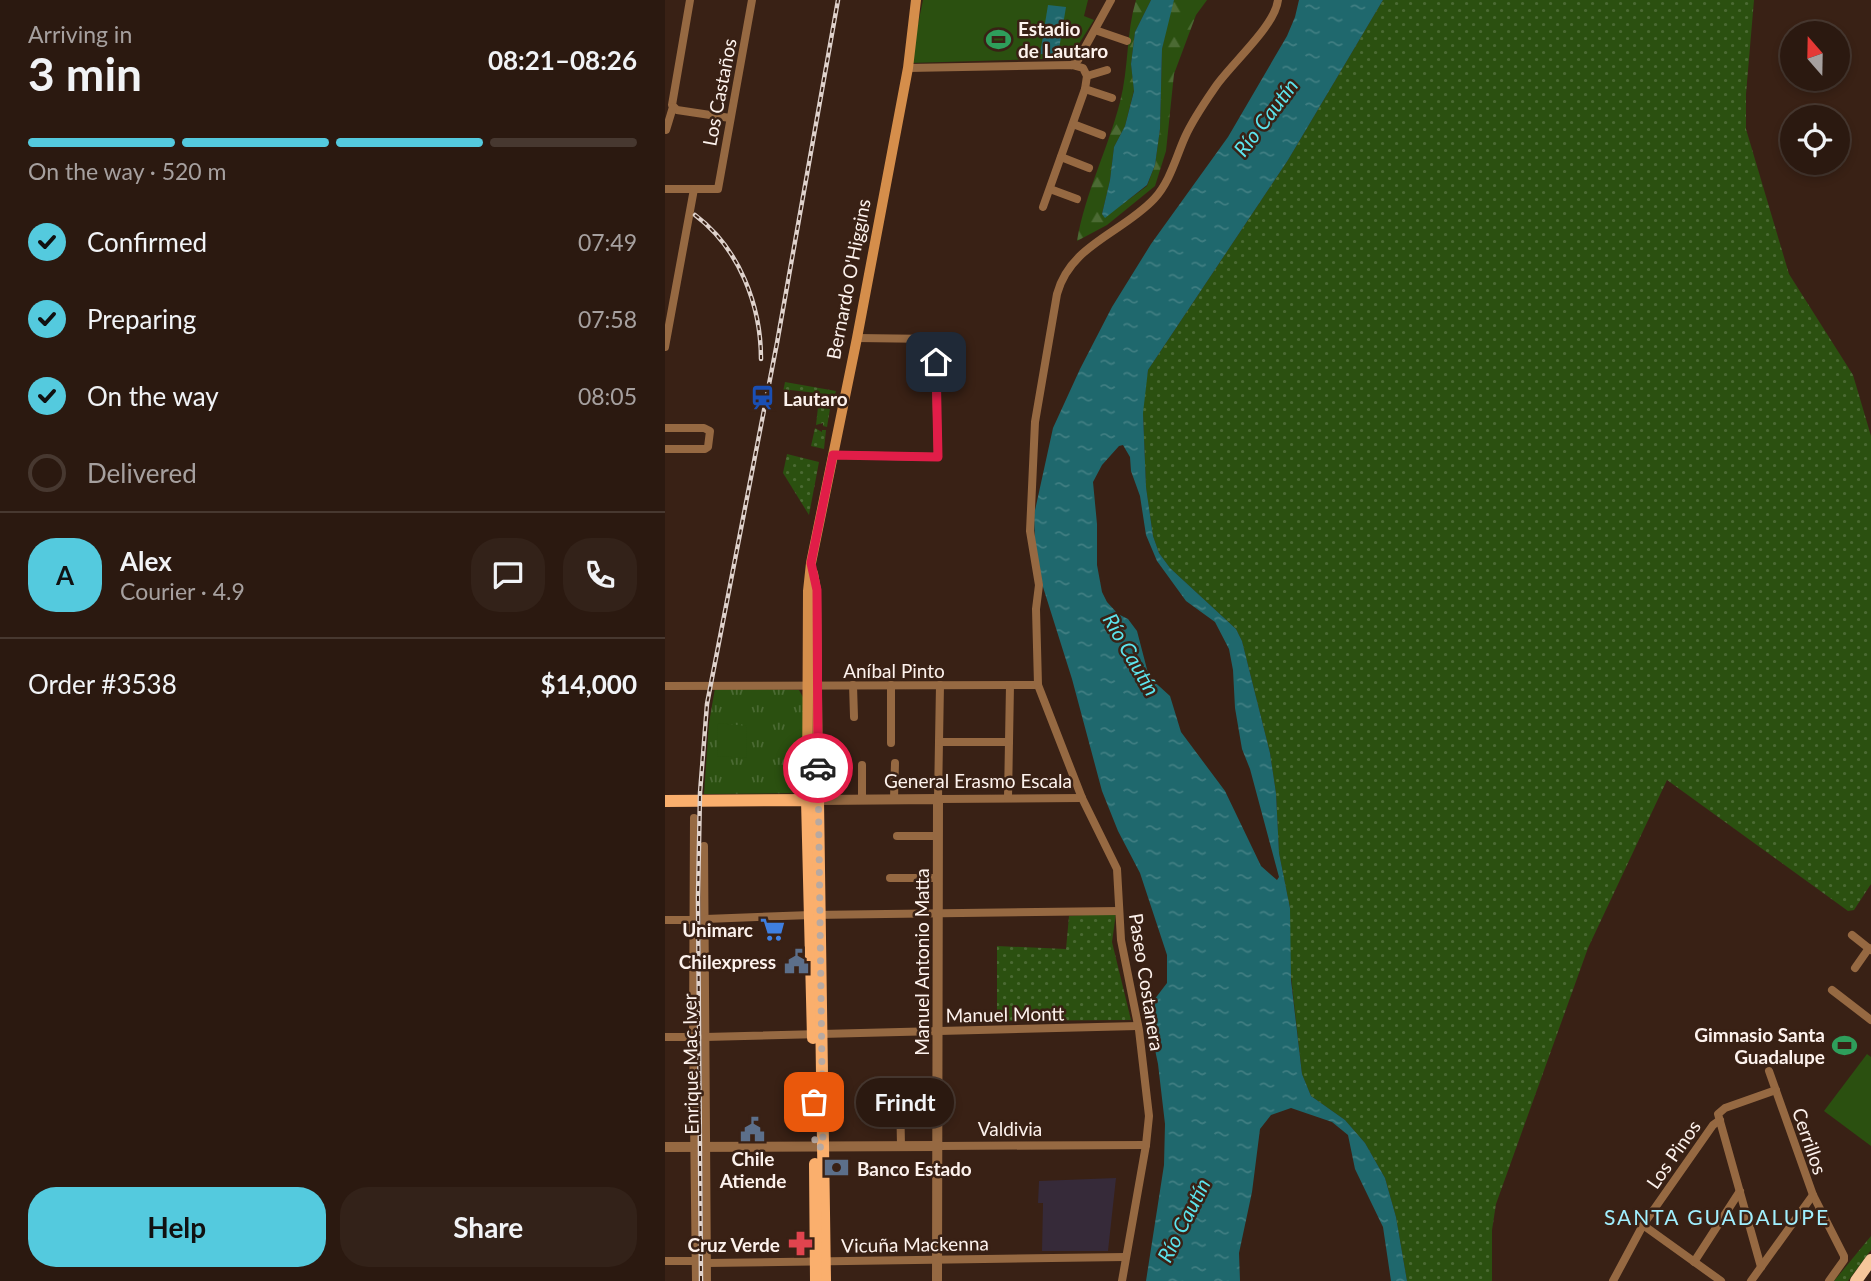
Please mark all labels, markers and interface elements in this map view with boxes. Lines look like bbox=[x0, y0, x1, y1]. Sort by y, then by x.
place label: Estadio de Lautaro bbox=[1018, 17, 1108, 62]
text: Arriving in bbox=[28, 20, 132, 48]
north arrow bbox=[1780, 21, 1850, 91]
map controls bbox=[1780, 21, 1850, 175]
sports icon: Estadio de Lautaro bbox=[984, 25, 1012, 53]
street label: Los Castaños bbox=[697, 36, 741, 148]
text: 08:21–08:26 bbox=[488, 44, 637, 76]
text: 3 min bbox=[28, 46, 142, 101]
water label: Río Cautín bbox=[1228, 73, 1302, 161]
button: locate bbox=[1780, 105, 1850, 175]
text: On the way · 520 m bbox=[28, 157, 227, 185]
street label: Bernardo O'Higgins bbox=[821, 197, 875, 361]
icon: check bbox=[28, 223, 66, 261]
text: Confirmed bbox=[87, 226, 207, 258]
text: 07:49 bbox=[578, 228, 637, 256]
icon: check bbox=[28, 300, 66, 338]
text: Preparing bbox=[87, 303, 196, 335]
text: 07:58 bbox=[578, 305, 637, 333]
pin bbox=[906, 332, 966, 392]
icon: home bbox=[917, 343, 955, 381]
icon: check bbox=[28, 377, 66, 415]
text: On the way bbox=[87, 380, 219, 412]
text: 08:05 bbox=[578, 382, 637, 410]
station icon: Lautaro bbox=[749, 384, 777, 412]
place label: Lautaro bbox=[783, 387, 848, 410]
text: Delivered bbox=[87, 457, 197, 489]
button: chat bbox=[471, 538, 545, 612]
button: phone bbox=[563, 538, 637, 612]
text: Alex bbox=[120, 545, 172, 577]
text: A bbox=[56, 559, 74, 591]
text: Courier · 4.9 bbox=[120, 577, 245, 605]
water label: Río Cautín bbox=[1098, 608, 1166, 700]
street label: Aníbal Pinto bbox=[843, 659, 945, 682]
text: Order #3538 bbox=[28, 668, 177, 700]
text: $14,000 bbox=[540, 668, 637, 700]
courier bbox=[783, 733, 853, 803]
icon: car bbox=[799, 749, 837, 787]
street label: General Erasmo Escala bbox=[884, 769, 1072, 792]
street label: Manuel Antonio Matta bbox=[910, 868, 933, 1056]
street label: Paseo Costanera bbox=[1125, 912, 1169, 1052]
supermarket icon: Unimarc bbox=[759, 915, 787, 943]
place label: Unimarc bbox=[682, 918, 753, 941]
public building icon: Chilexpress bbox=[782, 947, 810, 975]
place label: Chilexpress bbox=[679, 950, 776, 973]
street label: Enrique Mac Iver bbox=[677, 993, 703, 1135]
street label: Manuel Montt bbox=[945, 1001, 1065, 1027]
place label: Gimnasio Santa Guadalupe bbox=[1694, 1023, 1825, 1068]
sports icon: Gimnasio Santa Guadalupe bbox=[1831, 1031, 1859, 1059]
pin bbox=[784, 1072, 844, 1132]
callout: Frindt bbox=[856, 1078, 954, 1126]
icon: bag bbox=[795, 1083, 833, 1121]
text: Frindt bbox=[874, 1088, 936, 1116]
street label: Cerrillos bbox=[1788, 1105, 1832, 1177]
street label: Los Pinos bbox=[1641, 1115, 1705, 1193]
public building icon: Chile Atiende bbox=[739, 1116, 767, 1144]
street label: Valdivia bbox=[978, 1117, 1042, 1140]
place label: Chile Atiende bbox=[719, 1147, 786, 1192]
bank icon: Banco Estado bbox=[823, 1154, 851, 1182]
place label: Banco Estado bbox=[857, 1157, 972, 1180]
water label: Río Cautín bbox=[1151, 1174, 1215, 1266]
button: Help bbox=[28, 1187, 326, 1267]
button: Share bbox=[340, 1187, 637, 1267]
district label: SANTA GUADALUPE bbox=[1604, 1204, 1830, 1229]
pharmacy icon: Cruz Verde bbox=[786, 1230, 814, 1258]
street label: Vicuña Mackenna bbox=[841, 1231, 989, 1257]
place label: Cruz Verde bbox=[687, 1233, 780, 1256]

